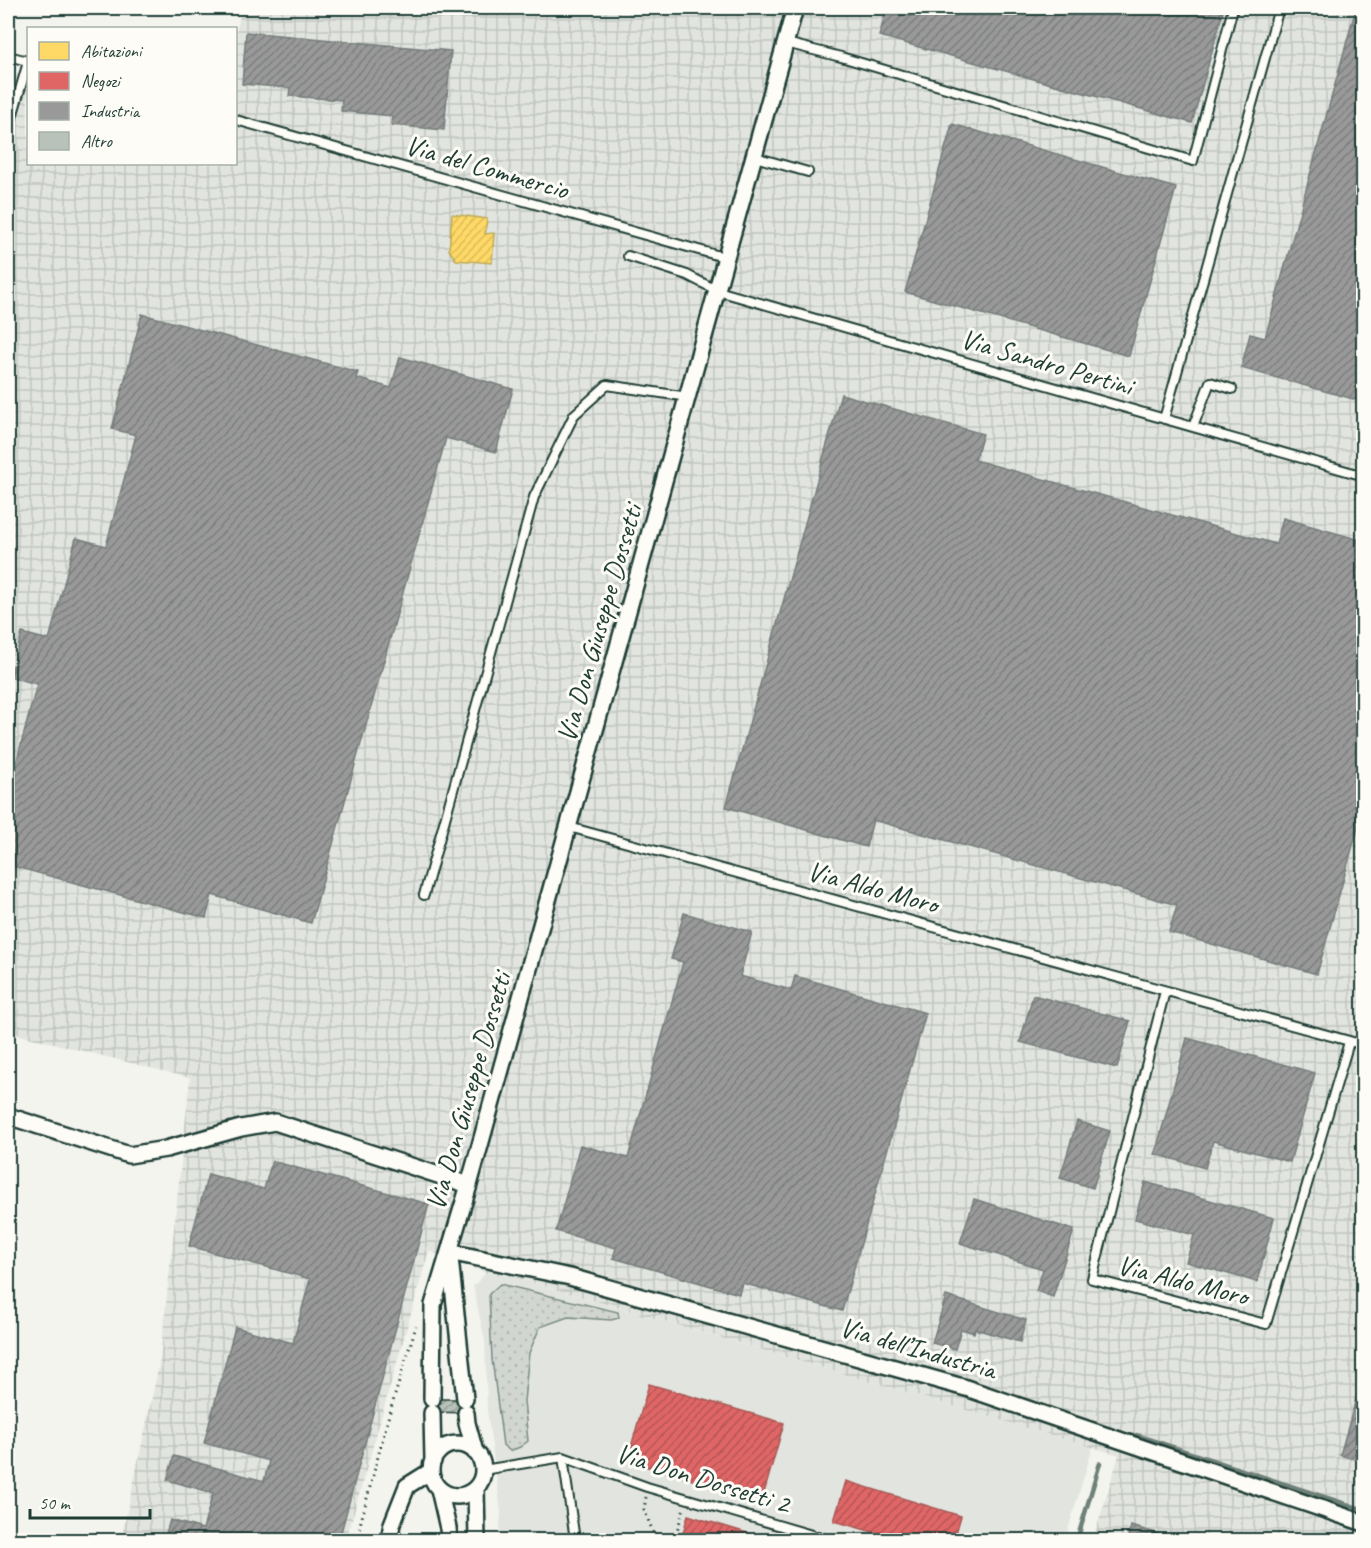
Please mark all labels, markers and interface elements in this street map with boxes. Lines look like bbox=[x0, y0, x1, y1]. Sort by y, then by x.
legend bbox=[27, 27, 237, 165]
text: Abitazioni bbox=[81, 40, 144, 62]
text: Negozi bbox=[81, 70, 122, 92]
text: Industria bbox=[81, 100, 141, 122]
street label: Via del Commercio bbox=[402, 127, 574, 208]
text: Altro bbox=[81, 130, 114, 152]
street label: Via Sandro Pertini bbox=[957, 321, 1140, 404]
street label: Via Don Giuseppe Dossetti bbox=[548, 496, 651, 746]
street label: Via Aldo Moro bbox=[804, 853, 945, 922]
street label: Via Don Giuseppe Dossetti bbox=[417, 964, 520, 1214]
street label: Via Aldo Moro bbox=[1114, 1247, 1255, 1314]
street label: Via dell’Industria bbox=[836, 1309, 1002, 1388]
street label: Via Don Dossetti 2 bbox=[612, 1435, 796, 1522]
scale bar bbox=[30, 1482, 150, 1520]
text: 50 m bbox=[39, 1492, 72, 1514]

